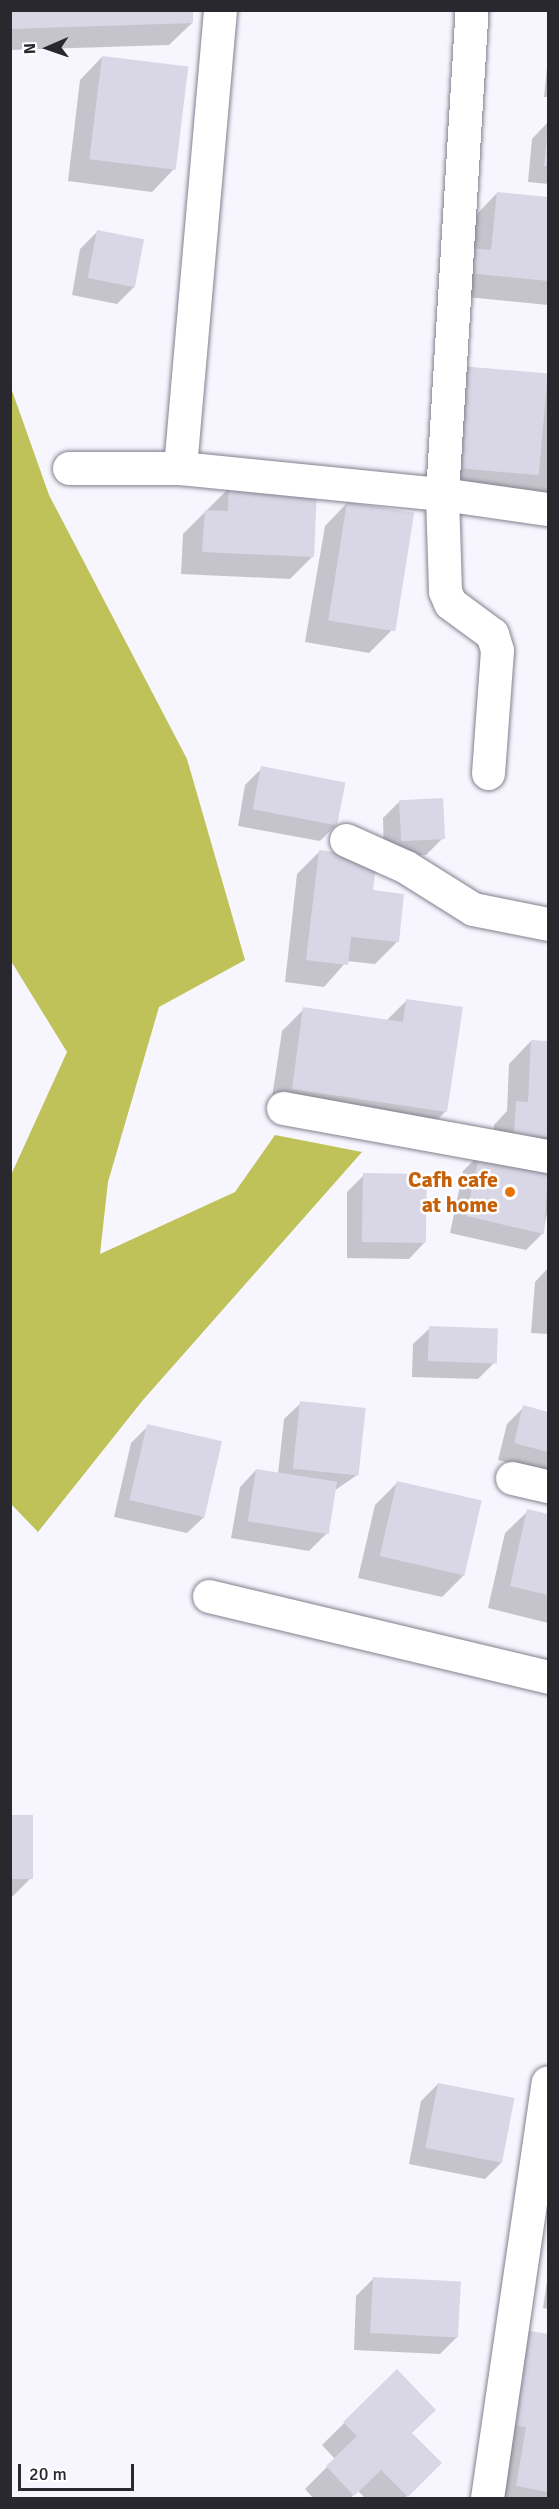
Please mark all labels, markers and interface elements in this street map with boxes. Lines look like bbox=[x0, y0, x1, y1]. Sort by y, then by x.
north arrow bbox=[18, 18, 78, 78]
text: N bbox=[20, 43, 40, 55]
place label: Cafh cafe at home bbox=[408, 1166, 498, 1218]
marker: Cafh cafe at home bbox=[503, 1185, 517, 1199]
scale bar bbox=[21, 2452, 136, 2490]
text: 20 m bbox=[29, 2463, 67, 2485]

